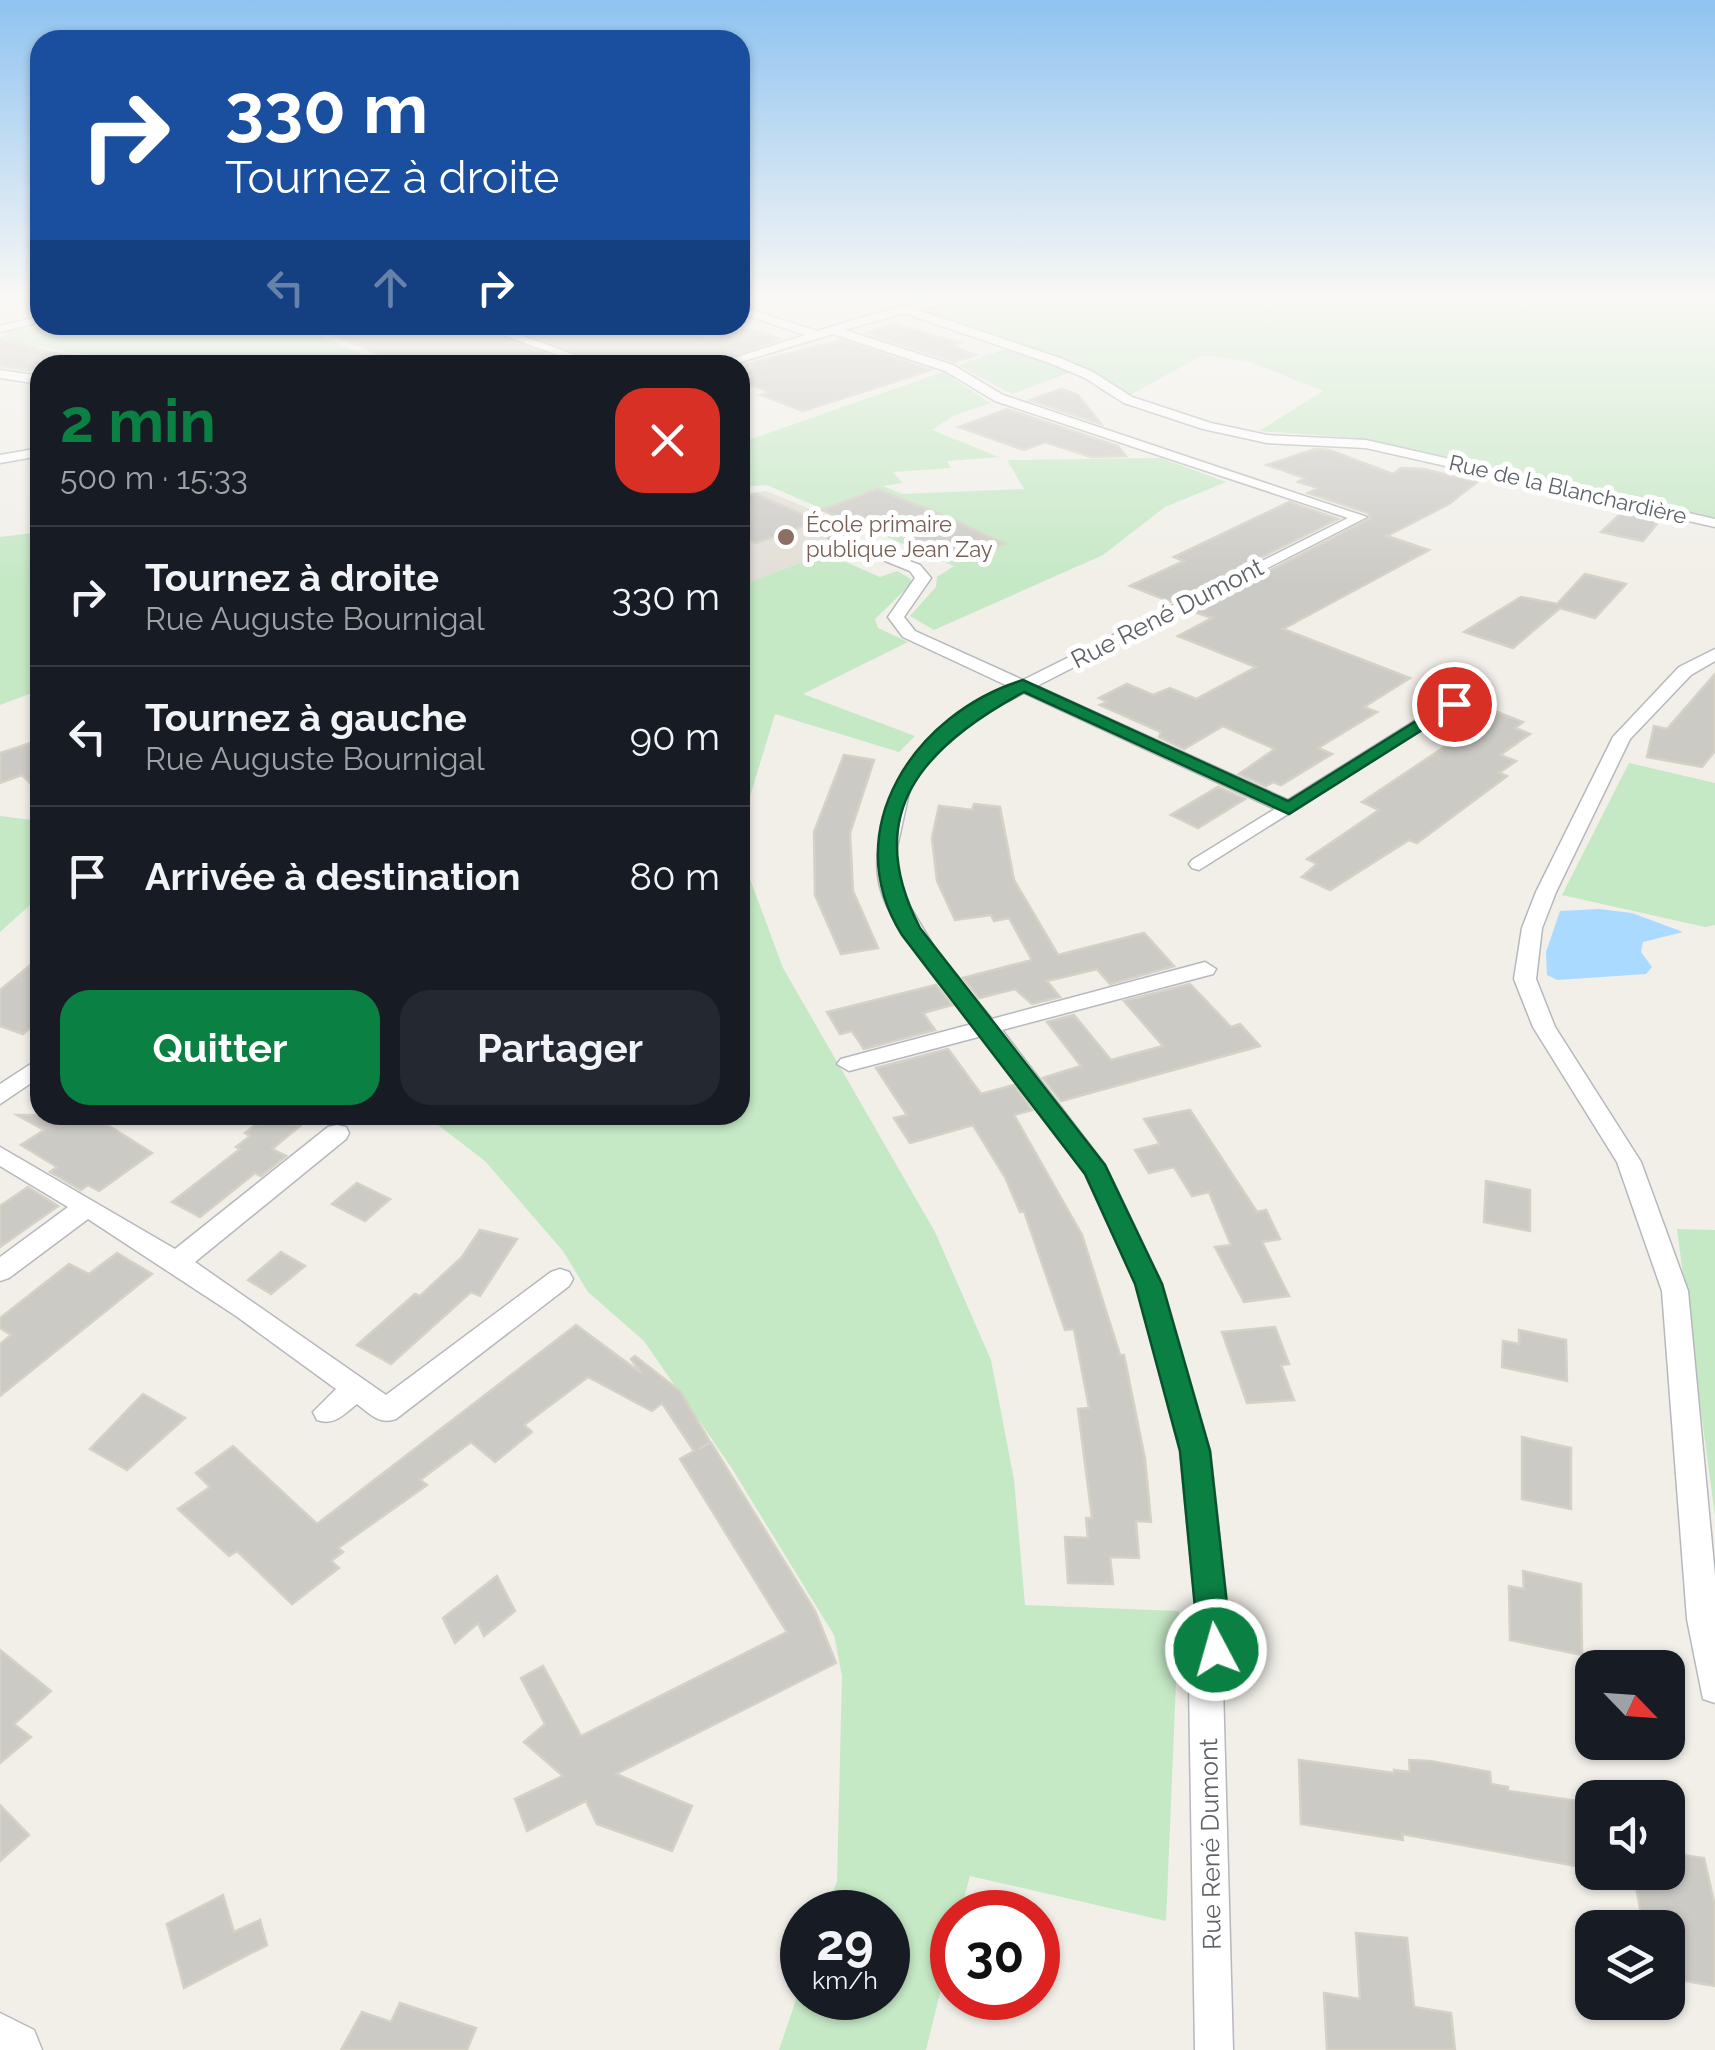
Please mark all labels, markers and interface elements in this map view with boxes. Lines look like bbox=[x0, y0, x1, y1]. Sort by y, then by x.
text: 330 m bbox=[225, 67, 428, 149]
icon: right bbox=[60, 70, 190, 200]
text: Tournez à droite bbox=[225, 151, 559, 204]
icon: left bbox=[258, 260, 313, 315]
icon: ahead bbox=[363, 260, 418, 315]
icon: right bbox=[468, 260, 523, 315]
text: 2 min bbox=[60, 386, 216, 456]
button: close bbox=[615, 388, 720, 493]
street label: Rue de la Blanchardière bbox=[1447, 449, 1689, 529]
text: 500 m · 15:33 bbox=[60, 459, 248, 496]
place label: École primaire publique Jean Zay bbox=[806, 511, 993, 562]
marker: École primaire publique Jean Zay bbox=[775, 526, 797, 548]
street label: Rue René Dumont bbox=[1066, 551, 1269, 674]
text: Tournez à droite bbox=[145, 555, 439, 600]
icon: right bbox=[60, 569, 115, 624]
text: 330 m bbox=[612, 574, 720, 619]
text: Rue Auguste Bournigal bbox=[145, 600, 485, 637]
pin bbox=[1412, 662, 1497, 747]
icon: arrive bbox=[1427, 677, 1482, 732]
text: Tournez à gauche bbox=[145, 695, 467, 740]
icon: left bbox=[60, 709, 115, 764]
text: 90 m bbox=[630, 714, 720, 759]
text: Rue Auguste Bournigal bbox=[145, 740, 485, 777]
icon: arrive bbox=[60, 849, 115, 904]
text: Arrivée à destination bbox=[145, 854, 521, 899]
text: 80 m bbox=[630, 854, 720, 899]
button: Quitter bbox=[60, 990, 380, 1105]
button: Partager bbox=[400, 990, 720, 1105]
position arrow bbox=[1164, 1598, 1268, 1702]
north arrow bbox=[1575, 1650, 1685, 1760]
map controls bbox=[1575, 1650, 1685, 2020]
street label: Rue René Dumont bbox=[1193, 1737, 1227, 1950]
button: sound bbox=[1575, 1780, 1685, 1890]
speed limit sign: 30 bbox=[930, 1890, 1060, 2020]
button: layers bbox=[1575, 1910, 1685, 2020]
text: 29 bbox=[816, 1913, 874, 1972]
text: km/h bbox=[812, 1965, 878, 1995]

